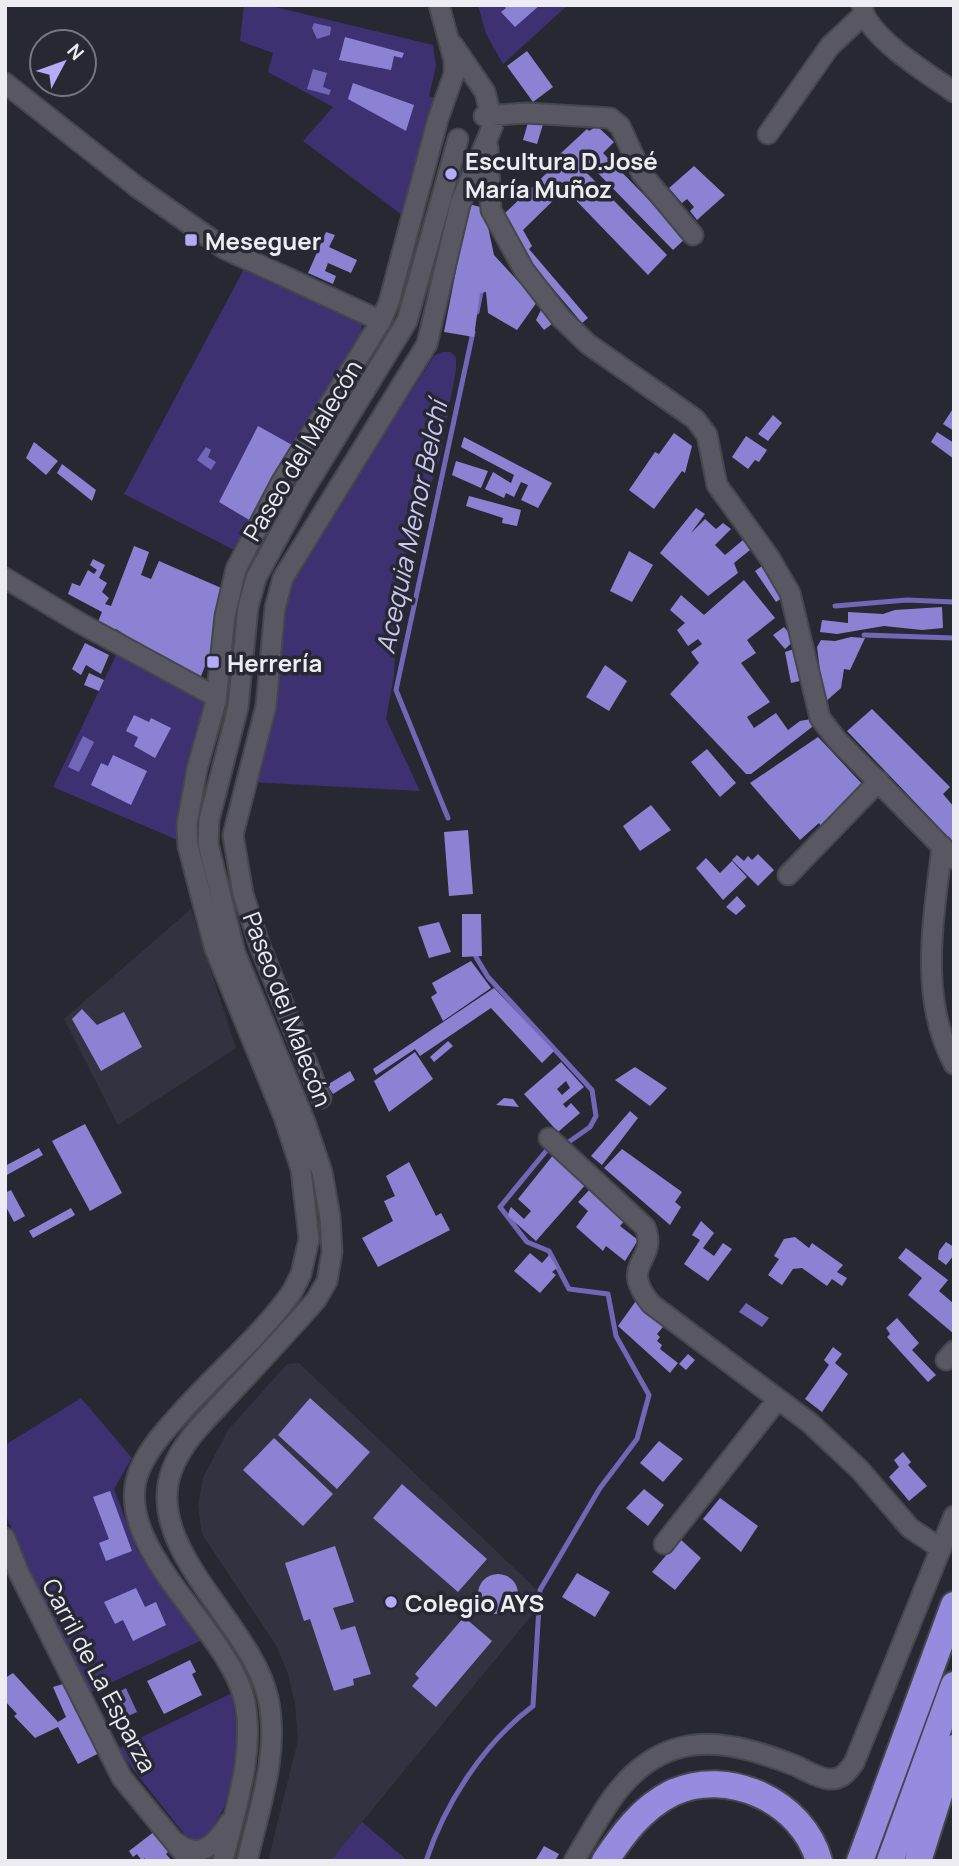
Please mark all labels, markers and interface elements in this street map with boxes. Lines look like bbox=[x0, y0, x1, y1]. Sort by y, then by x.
north arrow bbox=[28, 28, 98, 98]
text: N bbox=[62, 38, 90, 66]
place label: Escultura D.José María Muñoz bbox=[465, 144, 658, 205]
marker: Escultura D.José María Muñoz bbox=[443, 166, 459, 182]
place label: Meseguer bbox=[205, 224, 321, 257]
marker: Meseguer bbox=[183, 232, 199, 248]
street label: Paseo del Malecón bbox=[235, 353, 369, 547]
water label: Acequia Menor Belchí bbox=[367, 393, 456, 657]
place label: Herrería bbox=[227, 646, 322, 679]
marker: Herrería bbox=[205, 654, 221, 670]
street label: Paseo del Malecón bbox=[236, 907, 340, 1111]
street label: Carril de La Esparza bbox=[35, 1572, 165, 1778]
place label: Colegio AYS bbox=[405, 1586, 544, 1619]
marker: Colegio AYS bbox=[383, 1594, 399, 1610]

